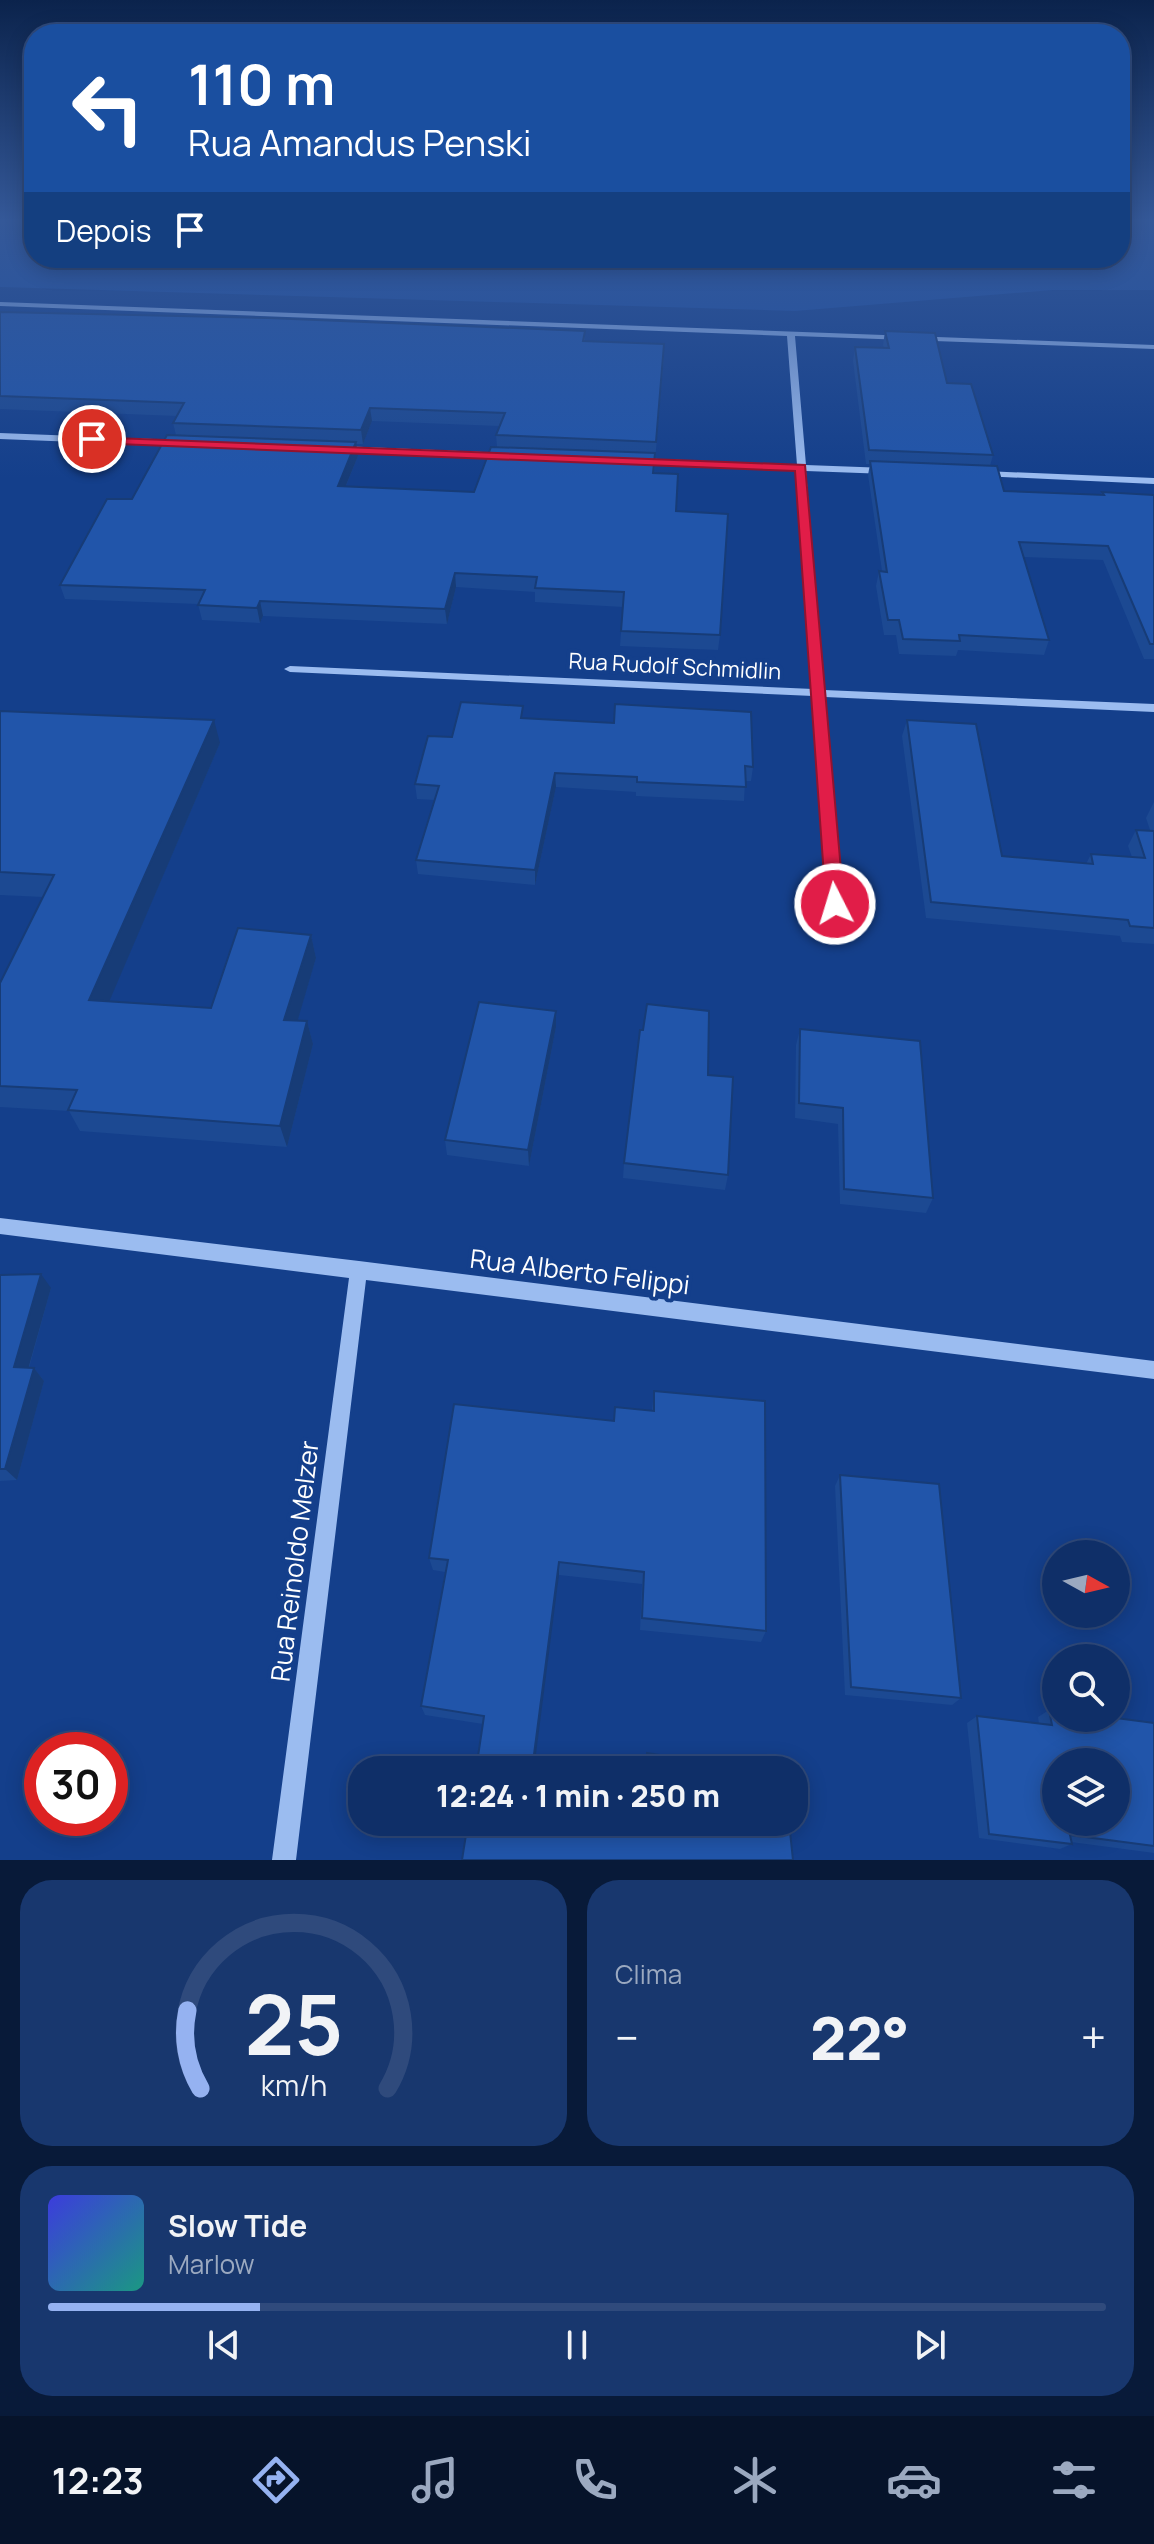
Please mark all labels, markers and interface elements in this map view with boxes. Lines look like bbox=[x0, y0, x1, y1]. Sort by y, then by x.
text: 110 m bbox=[188, 45, 335, 122]
icon: left bbox=[56, 56, 160, 160]
text: Rua Amandus Penski bbox=[188, 118, 531, 167]
icon: arrive bbox=[168, 208, 212, 252]
text: Depois bbox=[56, 210, 152, 251]
pin bbox=[58, 405, 126, 473]
icon: arrive bbox=[70, 417, 114, 461]
street label: Rua Rudolf Schmidlin bbox=[568, 645, 782, 687]
position arrow bbox=[793, 862, 877, 946]
street label: Rua Alberto Felippi bbox=[468, 1240, 692, 1302]
street label: Rua Reinoldo Melzer bbox=[261, 1439, 327, 1683]
north arrow bbox=[1042, 1540, 1130, 1628]
map controls bbox=[1042, 1540, 1130, 1836]
button: search bbox=[1042, 1644, 1130, 1732]
speed limit sign: 30 bbox=[24, 1732, 128, 1836]
button: layers bbox=[1042, 1748, 1130, 1836]
text: 12:24 · 1 min · 250 m bbox=[436, 1775, 720, 1816]
text: Clima bbox=[615, 1956, 682, 1992]
text: 25 bbox=[244, 1966, 343, 2080]
text: 22° bbox=[810, 1996, 909, 2078]
text: − bbox=[615, 2007, 639, 2067]
text: + bbox=[1081, 2007, 1106, 2067]
text: km/h bbox=[260, 2066, 327, 2105]
text: Slow Tide bbox=[168, 2205, 307, 2246]
text: Marlow bbox=[168, 2246, 255, 2282]
icon: previous bbox=[202, 2323, 246, 2367]
icon: pause bbox=[555, 2323, 599, 2367]
icon: next bbox=[908, 2323, 952, 2367]
icon: directions bbox=[248, 2452, 304, 2508]
icon: music bbox=[407, 2452, 463, 2508]
icon: phone bbox=[567, 2452, 623, 2508]
icon: climate bbox=[727, 2452, 783, 2508]
icon: car bbox=[886, 2452, 942, 2508]
icon: filters bbox=[1046, 2452, 1102, 2508]
text: 12:23 bbox=[52, 2456, 144, 2505]

